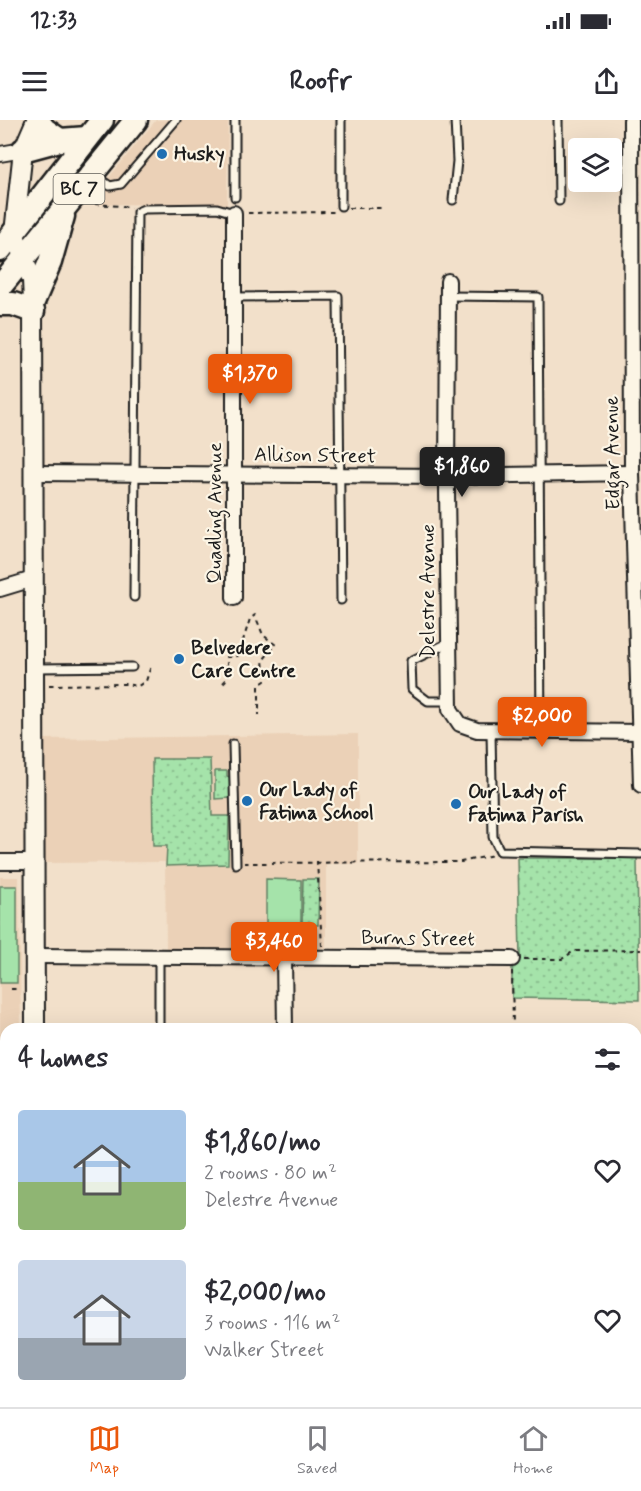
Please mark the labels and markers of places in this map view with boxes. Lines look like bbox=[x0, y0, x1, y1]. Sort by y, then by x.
place label: Husky bbox=[174, 141, 225, 168]
marker: Husky bbox=[155, 147, 169, 161]
pin: $1,370 bbox=[201, 354, 299, 405]
pin: $1,860 bbox=[413, 447, 511, 498]
place label: Belvedere Care Centre bbox=[191, 635, 296, 685]
marker: Belvedere Care Centre bbox=[172, 652, 186, 666]
pin: $2,000 bbox=[493, 697, 591, 748]
place label: Our Lady of Fatima School bbox=[259, 777, 374, 827]
place label: Our Lady of Fatima Parish bbox=[468, 779, 584, 829]
marker: Our Lady of Fatima School bbox=[240, 794, 254, 808]
marker: Our Lady of Fatima Parish bbox=[449, 797, 463, 811]
pin: $3,460 bbox=[225, 922, 323, 973]

